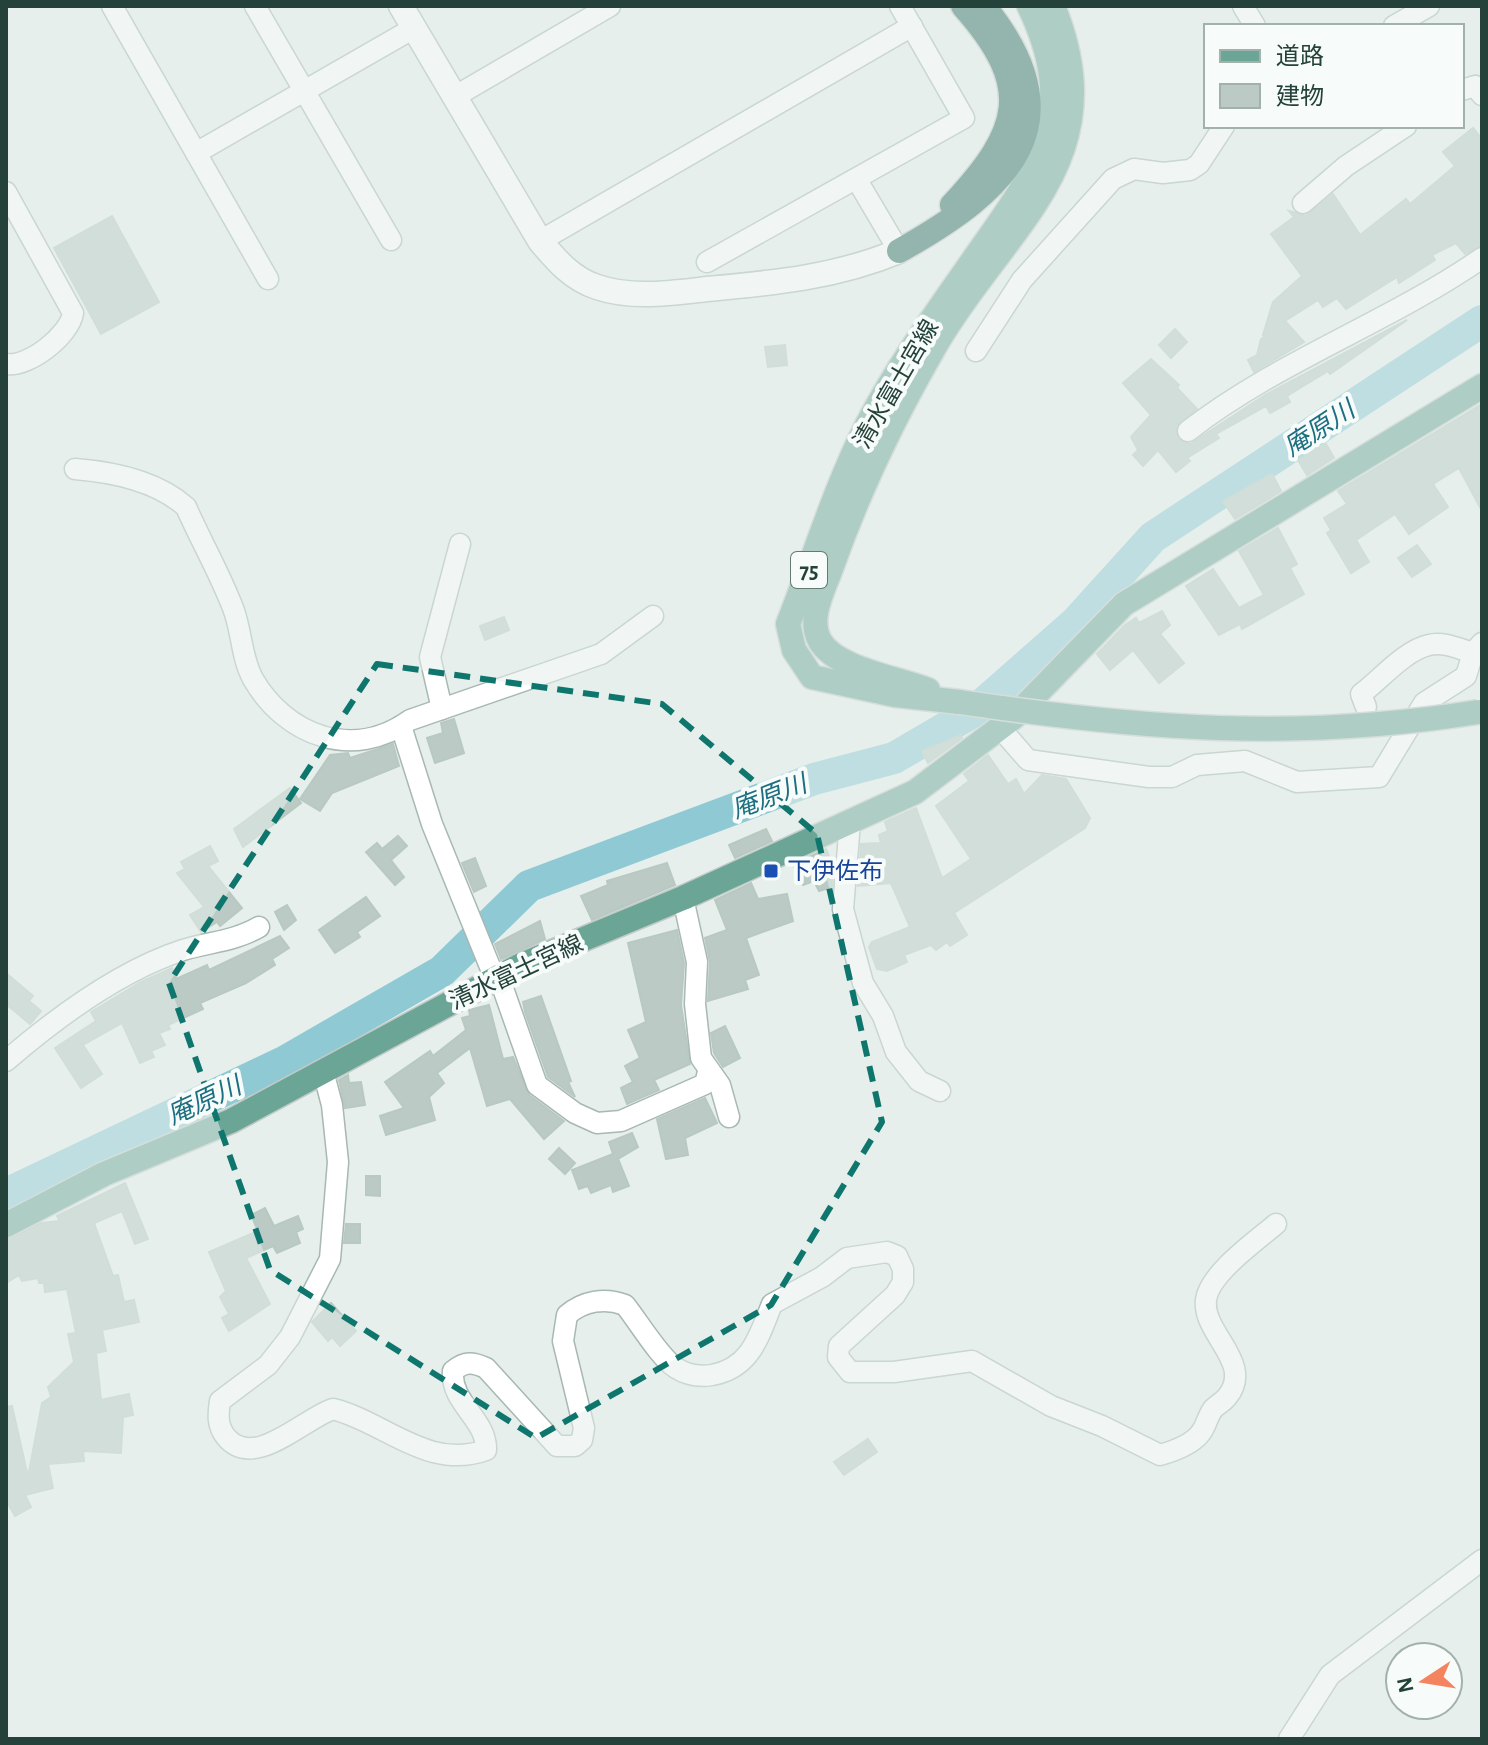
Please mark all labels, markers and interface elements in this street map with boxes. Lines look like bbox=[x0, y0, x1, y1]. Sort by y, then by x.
legend bbox=[1204, 24, 1464, 128]
text: 道路 bbox=[1276, 43, 1324, 69]
text: 建物 bbox=[1276, 84, 1324, 109]
street label: 清水富士宮線 bbox=[849, 315, 943, 453]
water label: 庵原川 bbox=[1279, 394, 1362, 461]
road number: 75 bbox=[791, 552, 827, 588]
water label: 庵原川 bbox=[728, 769, 813, 823]
place label: 下伊佐布 bbox=[787, 858, 883, 884]
marker: 下伊佐布 bbox=[762, 862, 780, 880]
street label: 清水富士宮線 bbox=[445, 930, 587, 1014]
water label: 庵原川 bbox=[163, 1070, 248, 1129]
north arrow bbox=[1384, 1641, 1464, 1721]
text: N bbox=[1393, 1675, 1418, 1695]

